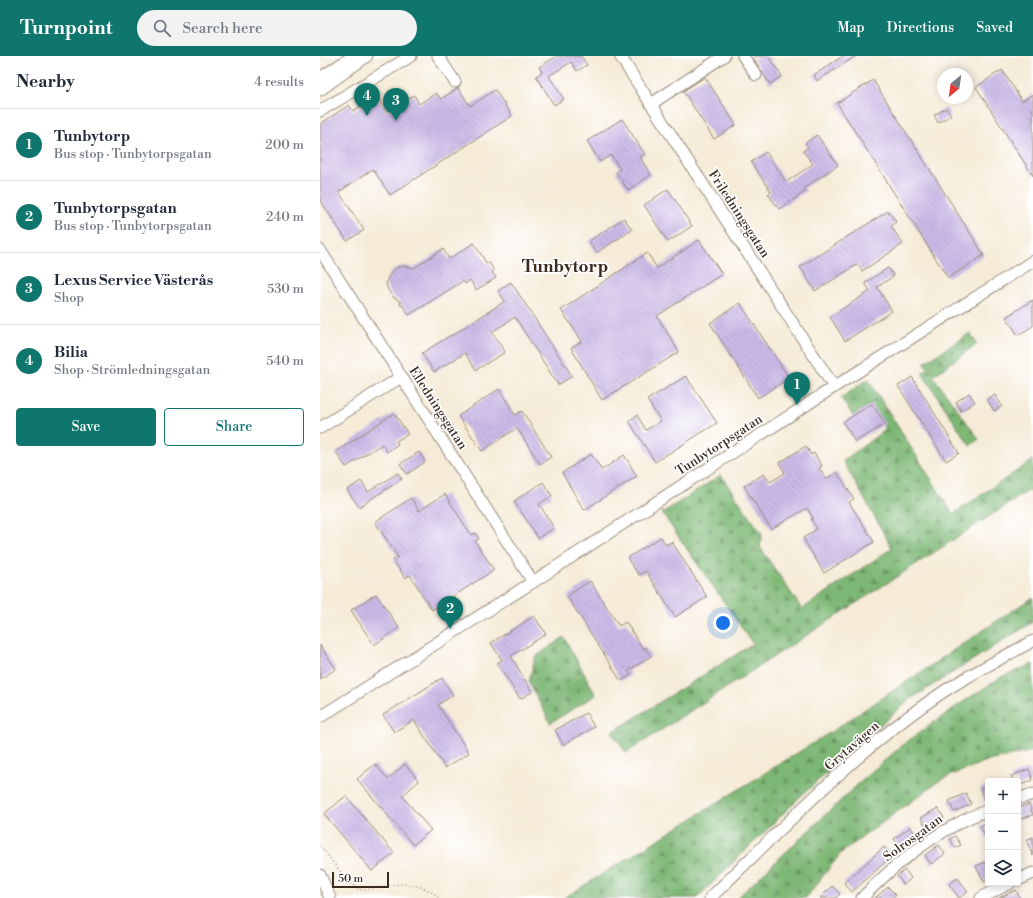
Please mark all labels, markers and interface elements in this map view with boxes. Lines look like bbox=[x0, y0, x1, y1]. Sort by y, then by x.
search box bbox=[137, 10, 417, 46]
text: Turnpoint bbox=[20, 16, 113, 40]
icon: search bbox=[151, 17, 173, 39]
text: Search here bbox=[183, 19, 263, 38]
text: Map bbox=[837, 19, 865, 37]
text: Directions bbox=[887, 19, 954, 37]
text: Saved bbox=[976, 19, 1013, 37]
north arrow bbox=[937, 68, 973, 104]
text: Nearby bbox=[16, 71, 75, 93]
text: 4 results bbox=[254, 74, 304, 90]
pin: 4 bbox=[354, 83, 380, 116]
pin: 3 bbox=[383, 88, 409, 121]
text: Tunbytorp bbox=[54, 127, 130, 146]
text: 1 bbox=[26, 137, 32, 153]
text: 200 m bbox=[265, 137, 304, 153]
text: Bus stop · Tunbytorpsgatan bbox=[54, 146, 212, 162]
street label: Friledningsgatan bbox=[705, 167, 773, 261]
text: Tunbytorpsgatan bbox=[54, 199, 177, 218]
text: 2 bbox=[25, 209, 33, 225]
text: 240 m bbox=[266, 209, 304, 225]
text: Bus stop · Tunbytorpsgatan bbox=[54, 218, 212, 234]
district label: Tunbytorp bbox=[522, 256, 608, 278]
text: Lexus Service Västerås bbox=[54, 271, 213, 290]
text: 3 bbox=[25, 281, 33, 297]
text: 530 m bbox=[267, 281, 304, 297]
text: Shop bbox=[54, 290, 84, 306]
text: Bilia bbox=[54, 343, 88, 362]
text: 4 bbox=[25, 353, 33, 369]
text: 540 m bbox=[266, 353, 304, 369]
text: Shop · Strömledningsgatan bbox=[54, 362, 210, 378]
street label: Elledningsgatan bbox=[405, 364, 471, 453]
pin: 1 bbox=[784, 372, 810, 405]
button: Save bbox=[16, 408, 156, 446]
button: Share bbox=[164, 408, 304, 446]
street label: Tunbytorpsgatan bbox=[673, 411, 766, 479]
pin: 2 bbox=[437, 596, 463, 629]
your location bbox=[713, 613, 733, 633]
street label: Grytavägen bbox=[821, 718, 883, 774]
map controls bbox=[985, 778, 1021, 886]
button: + bbox=[985, 778, 1021, 814]
street label: Solrosgatan bbox=[880, 811, 946, 865]
button: − bbox=[985, 814, 1021, 850]
button: layers bbox=[985, 850, 1021, 886]
scale bar bbox=[332, 870, 389, 889]
text: 50 m bbox=[338, 872, 363, 886]

